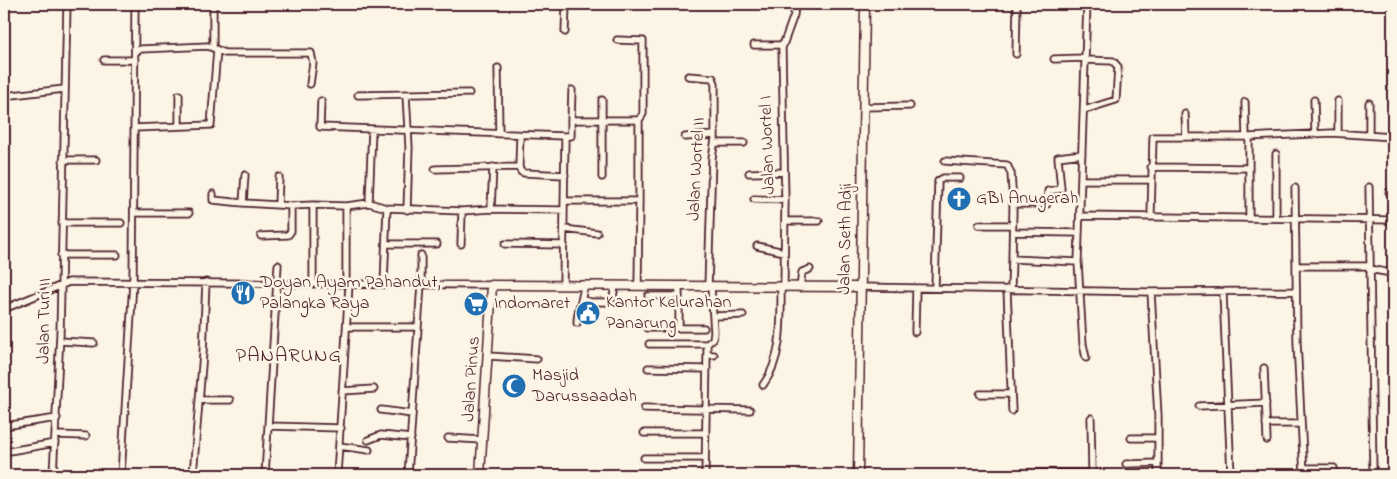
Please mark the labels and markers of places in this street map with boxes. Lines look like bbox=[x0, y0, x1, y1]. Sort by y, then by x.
church icon: GBI Anugerah bbox=[946, 186, 972, 212]
place label: GBI Anugerah bbox=[976, 186, 1078, 213]
place label: Doyan Ayam Pahandut, Palangka Raya bbox=[259, 270, 441, 318]
restaurant icon: Doyan Ayam Pahandut, Palangka Raya bbox=[230, 280, 256, 306]
place label: Kantor Kelurahan Panarung bbox=[606, 290, 731, 338]
supermarket icon: Indomaret bbox=[463, 291, 489, 317]
place label: Indomaret bbox=[494, 291, 570, 317]
public building icon: Kantor Kelurahan Panarung bbox=[575, 300, 601, 326]
place label: Masjid Darussaadah bbox=[531, 363, 637, 410]
mosque icon: Masjid Darussaadah bbox=[501, 373, 527, 399]

